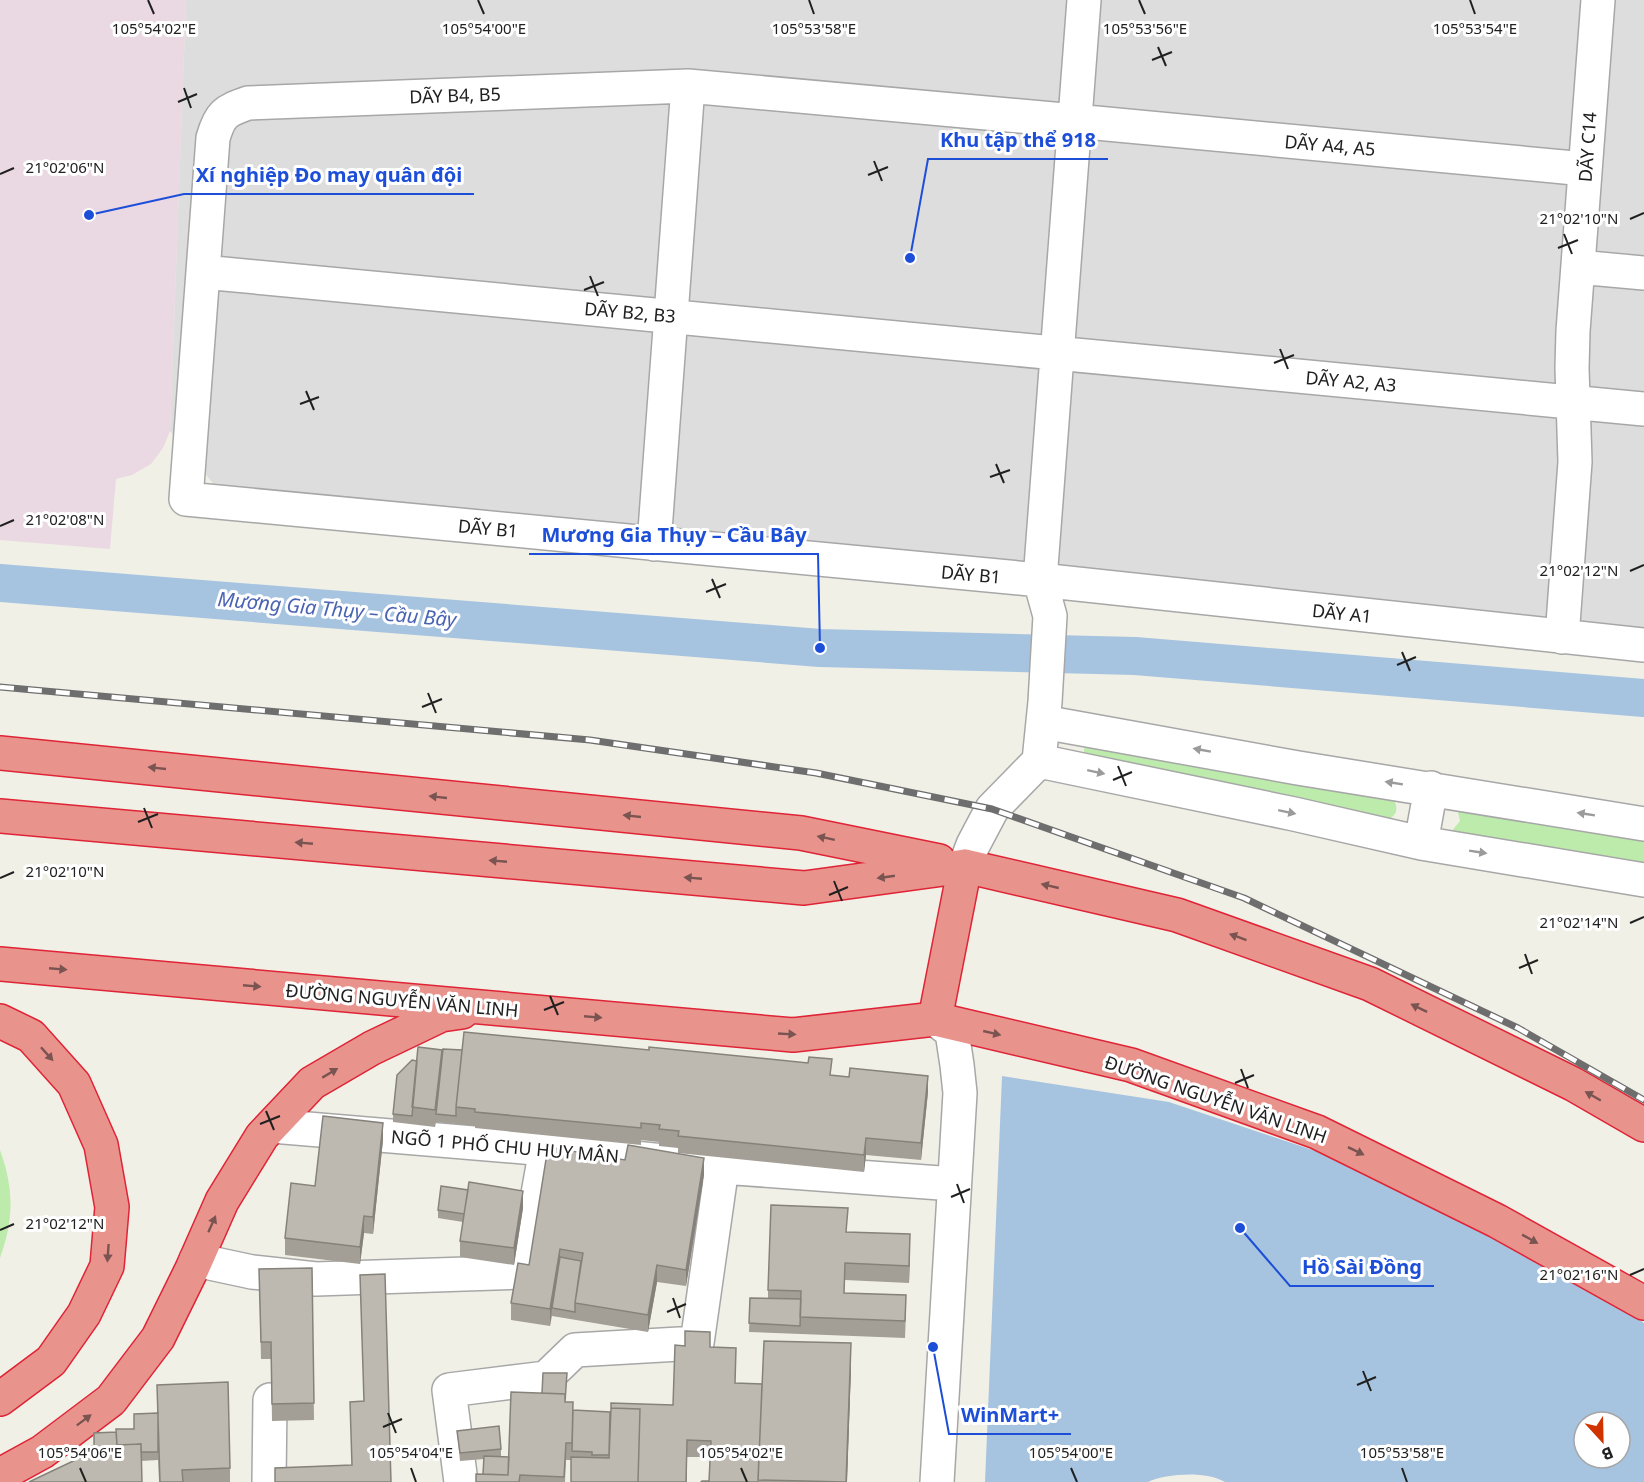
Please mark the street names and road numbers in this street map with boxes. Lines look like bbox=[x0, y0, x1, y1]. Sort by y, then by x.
street label: DÃY B4, B5 bbox=[409, 81, 501, 109]
street label: DÃY C14 bbox=[1573, 111, 1601, 183]
street label: DÃY A4, A5 bbox=[1284, 129, 1376, 161]
street label: DÃY B2, B3 bbox=[583, 296, 677, 328]
street label: DÃY A2, A3 bbox=[1305, 365, 1397, 397]
street label: DÃY B1 bbox=[457, 513, 519, 543]
street label: DÃY B1 bbox=[940, 559, 1002, 589]
street label: DÃY A1 bbox=[1311, 598, 1373, 628]
street label: ĐƯỜNG NGUYỄN VĂN LINH bbox=[285, 977, 519, 1022]
street label: ĐƯỜNG NGUYỄN VĂN LINH bbox=[1102, 1049, 1331, 1148]
street label: NGÕ 1 PHỐ CHU HUY MÂN bbox=[390, 1124, 620, 1168]

